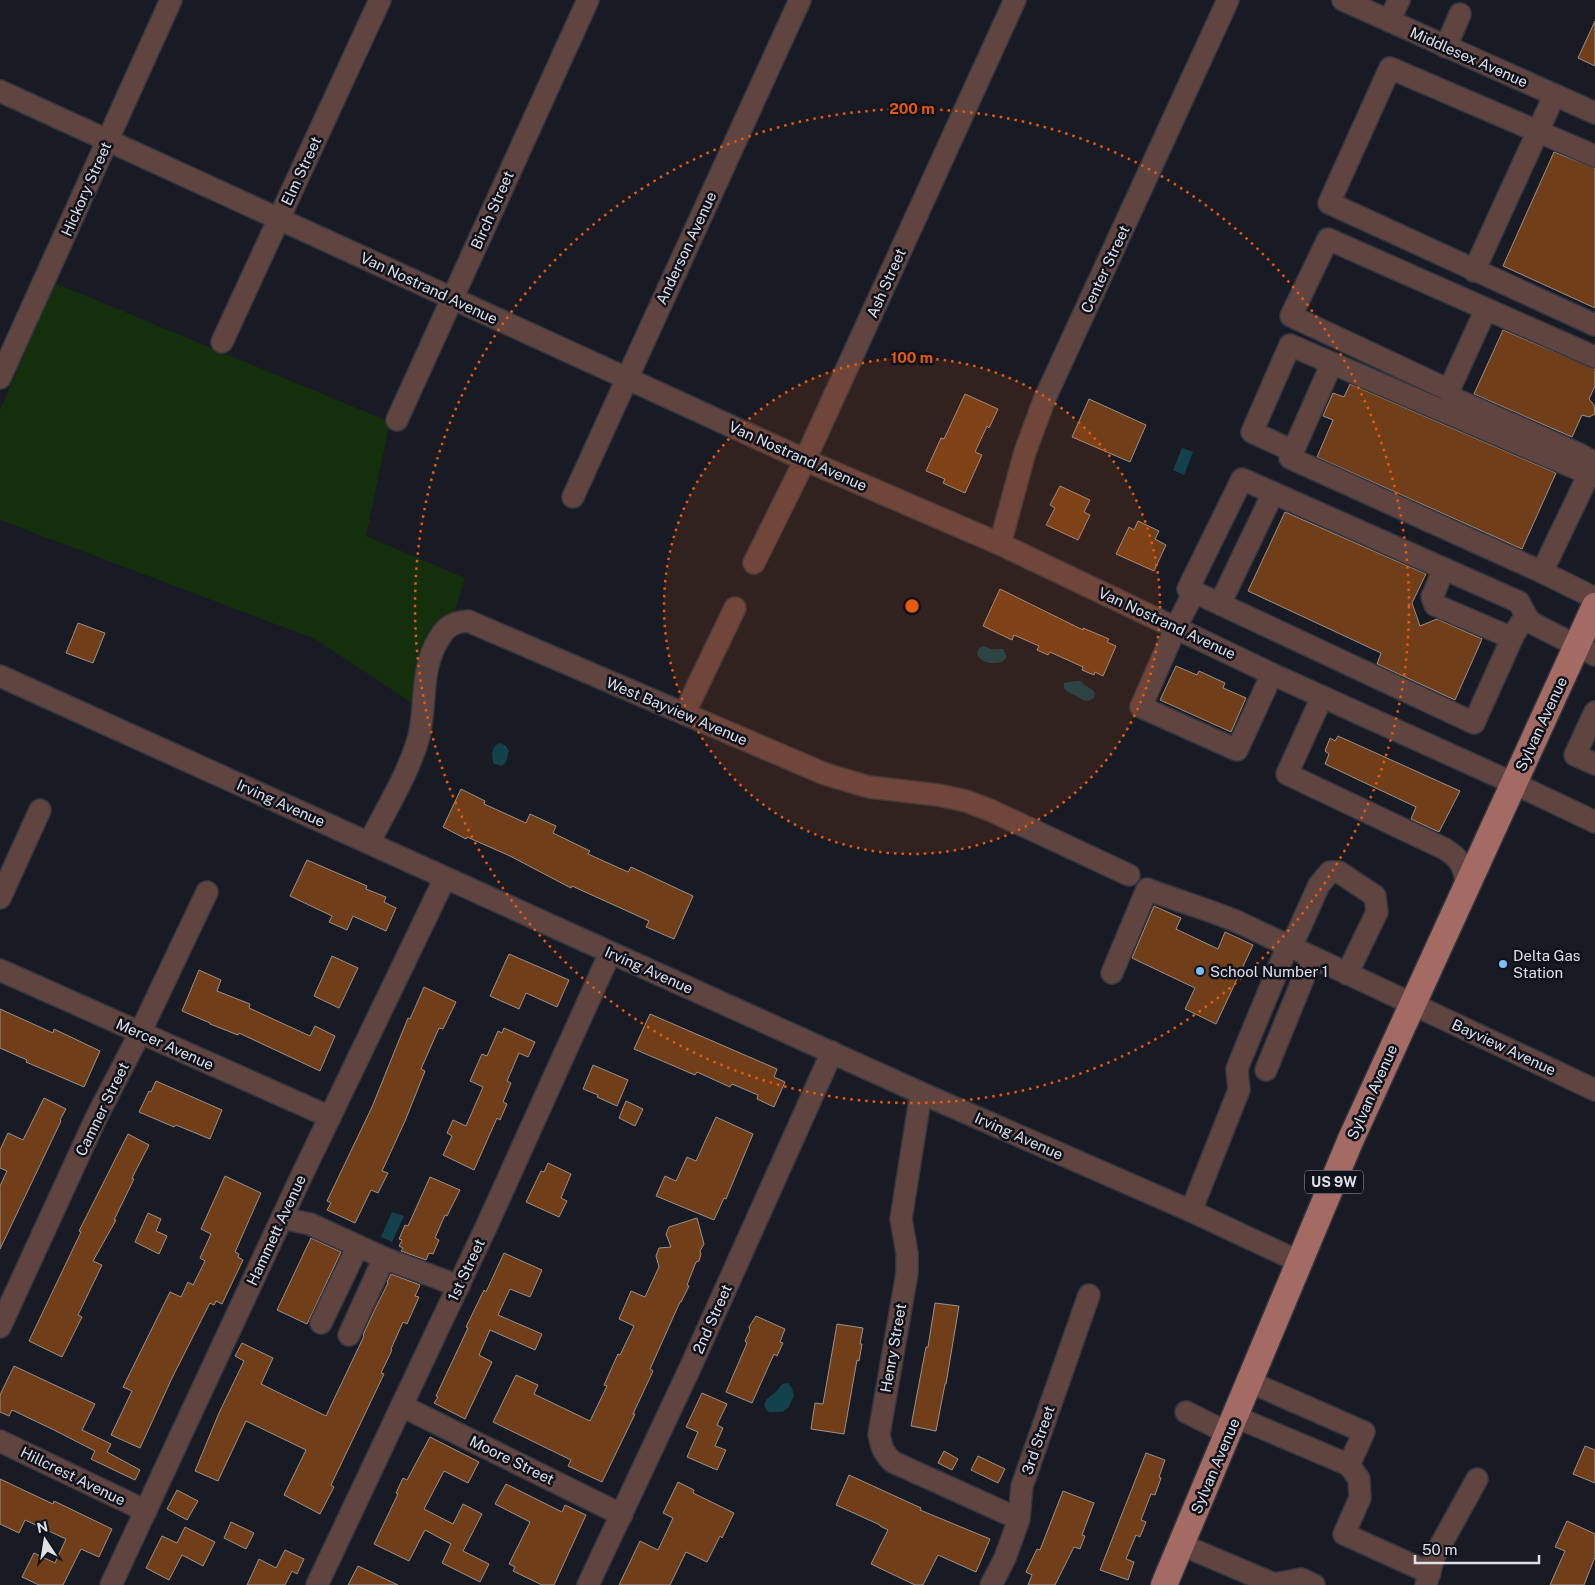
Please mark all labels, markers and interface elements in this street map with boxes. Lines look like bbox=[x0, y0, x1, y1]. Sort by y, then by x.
street label: Middlesex Avenue bbox=[1408, 23, 1530, 91]
text: 200 m bbox=[889, 100, 935, 117]
street label: Elm Street bbox=[278, 134, 324, 208]
street label: Hickory Street bbox=[58, 139, 114, 239]
street label: Birch Street bbox=[467, 168, 517, 252]
street label: Anderson Avenue bbox=[652, 189, 720, 307]
street label: Center Street bbox=[1077, 222, 1133, 315]
street label: Ash Street bbox=[863, 246, 909, 320]
street label: Van Nostrand Avenue bbox=[358, 249, 500, 327]
text: 100 m bbox=[891, 349, 933, 366]
street label: Van Nostrand Avenue bbox=[726, 418, 870, 494]
street label: Van Nostrand Avenue bbox=[1096, 584, 1238, 662]
centre of rings bbox=[903, 597, 921, 615]
street label: West Bayview Avenue bbox=[604, 674, 750, 748]
street label: Sylvan Avenue bbox=[1512, 674, 1570, 774]
street label: Irving Avenue bbox=[234, 776, 328, 830]
street label: Irving Avenue bbox=[602, 943, 696, 997]
place label: Delta Gas Station bbox=[1513, 947, 1580, 981]
marker: Delta Gas Station bbox=[1497, 958, 1509, 970]
place label: School Number 1 bbox=[1210, 963, 1328, 980]
marker: School Number 1 bbox=[1194, 965, 1206, 977]
street label: Mercer Avenue bbox=[114, 1015, 216, 1073]
street label: Bayview Avenue bbox=[1449, 1015, 1559, 1079]
street label: Sylvan Avenue bbox=[1344, 1042, 1400, 1142]
street label: Camner Street bbox=[72, 1059, 132, 1159]
street label: Irving Avenue bbox=[972, 1109, 1066, 1163]
road number: US 9W bbox=[1305, 1170, 1363, 1194]
street label: Hammett Avenue bbox=[243, 1172, 309, 1288]
street label: 1st Street bbox=[444, 1236, 488, 1304]
street label: 2nd Street bbox=[689, 1282, 735, 1356]
street label: Henry Street bbox=[877, 1302, 909, 1394]
street label: 3rd Street bbox=[1018, 1403, 1058, 1477]
street label: Sylvan Avenue bbox=[1187, 1416, 1243, 1516]
street label: Moore Street bbox=[467, 1432, 557, 1488]
street label: Hillcrest Avenue bbox=[18, 1443, 128, 1509]
north arrow bbox=[20, 1515, 70, 1565]
text: N bbox=[35, 1518, 49, 1536]
scale bar bbox=[1415, 1532, 1539, 1564]
text: 50 m bbox=[1422, 1541, 1457, 1558]

